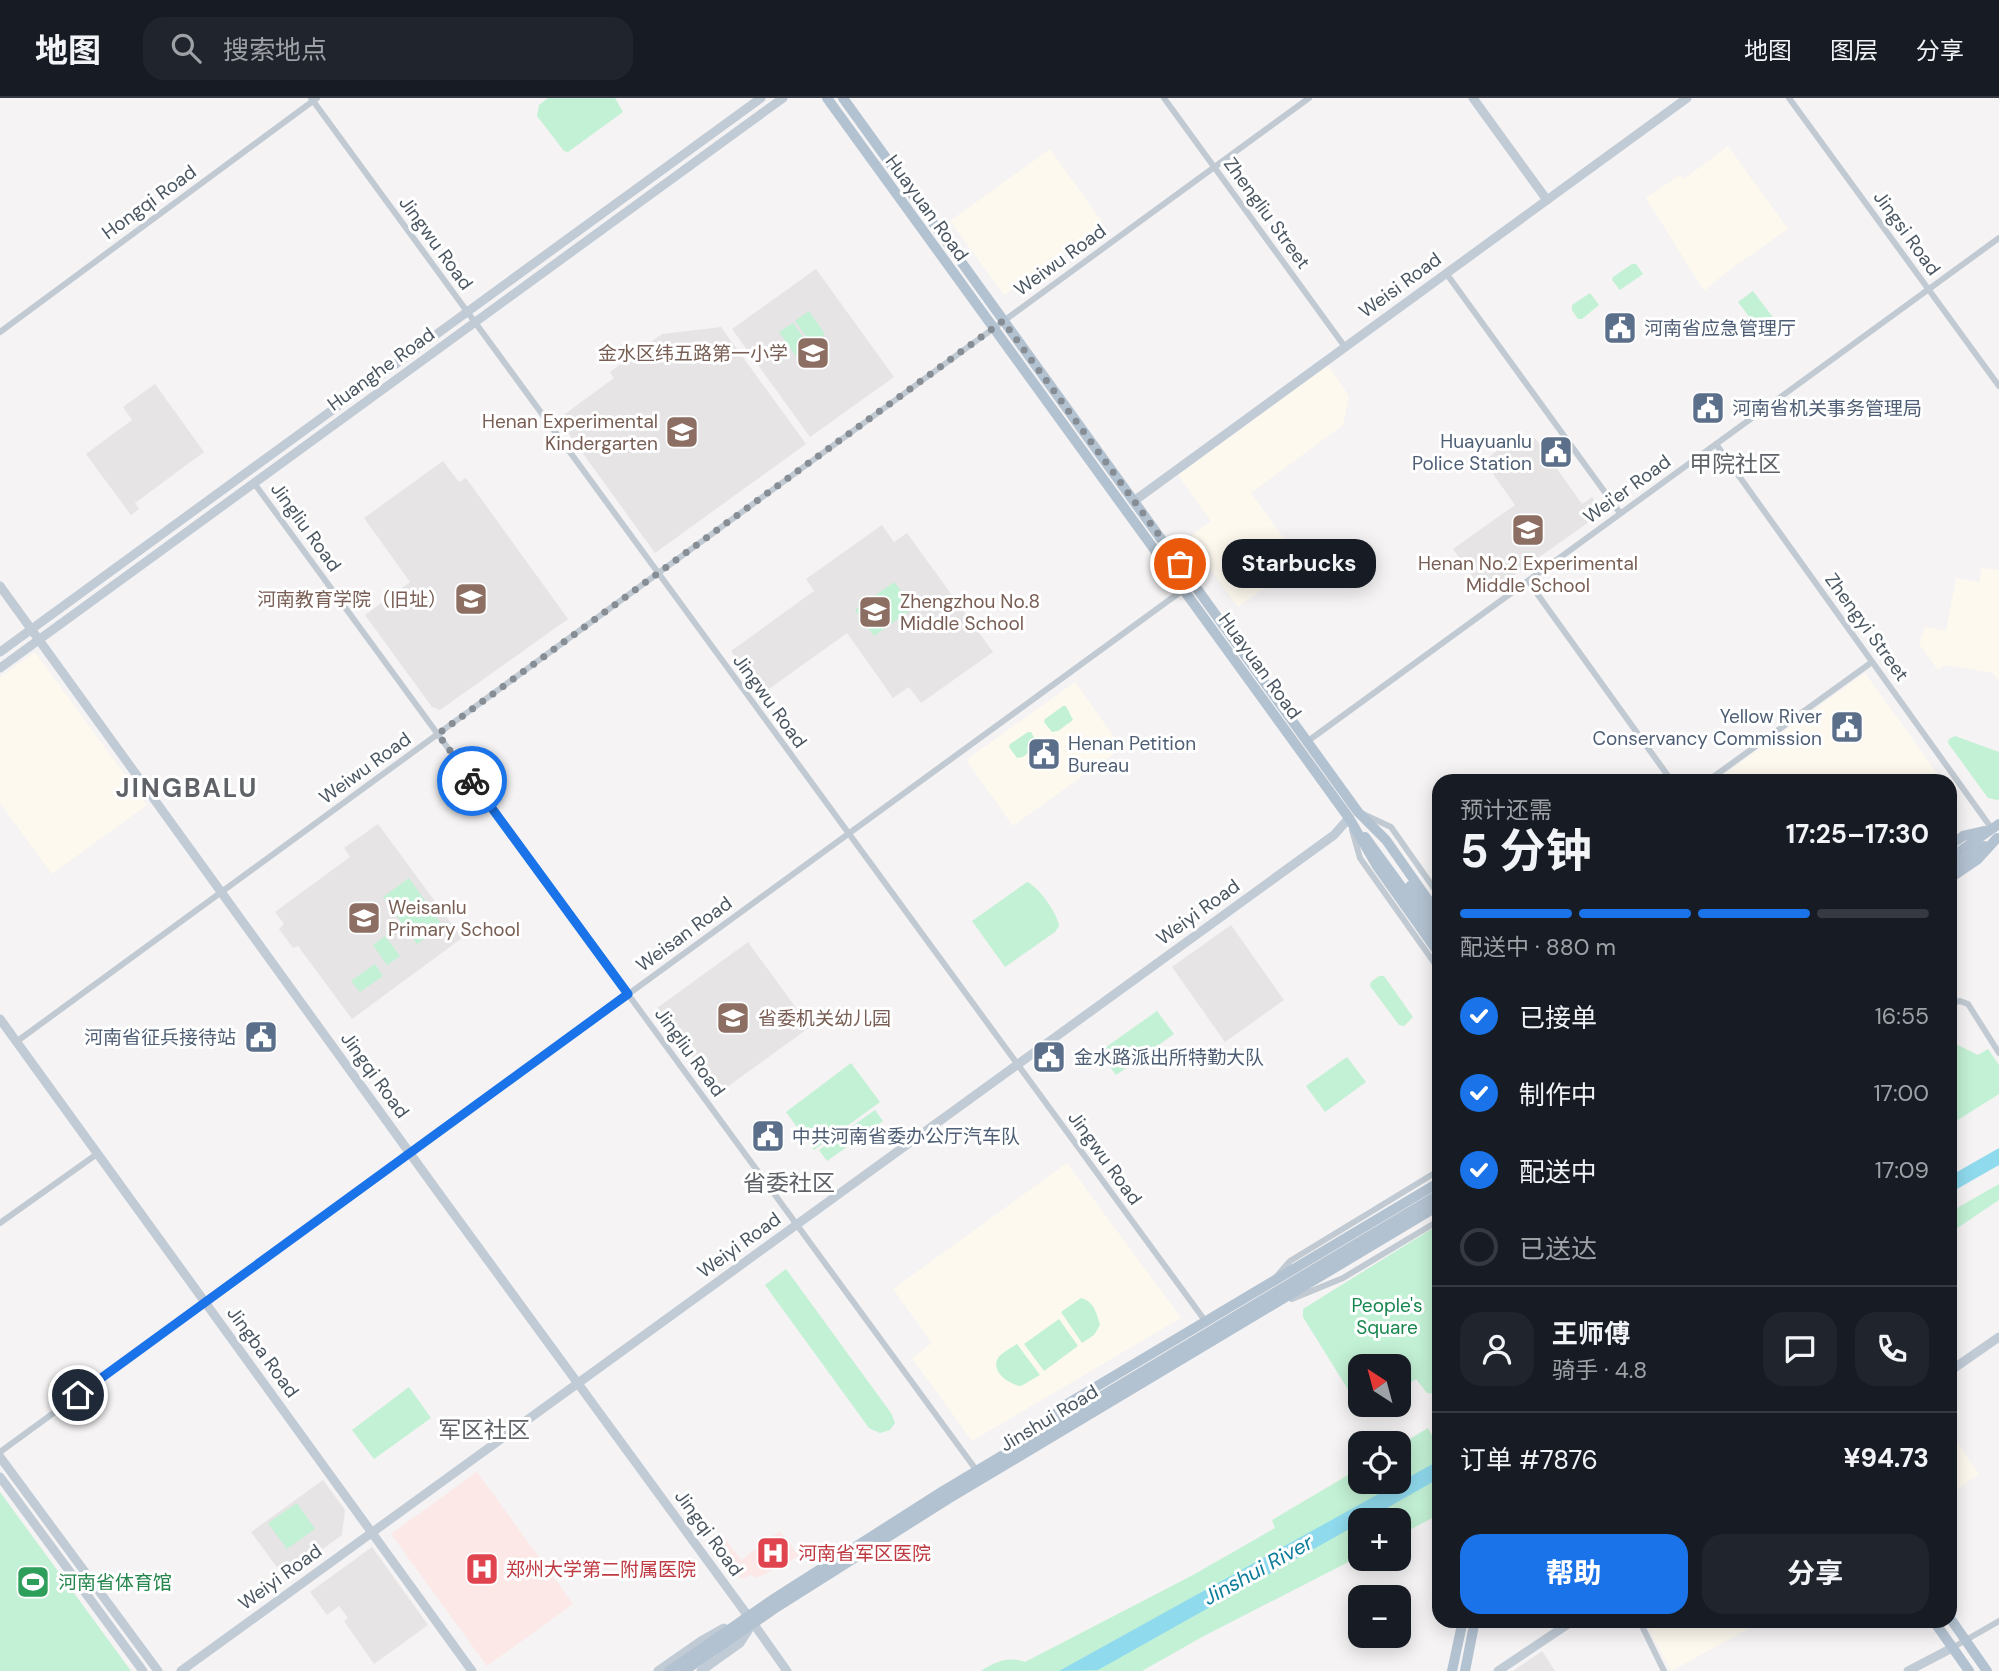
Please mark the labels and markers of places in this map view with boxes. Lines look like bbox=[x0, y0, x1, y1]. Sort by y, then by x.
public building icon: 河南省应急管理厅 bbox=[1601, 309, 1639, 347]
place label: 河南省应急管理厅 bbox=[1644, 316, 1796, 341]
school or university icon: 金水区纬五路第一小学 bbox=[794, 334, 832, 372]
place label: 金水区纬五路第一小学 bbox=[598, 341, 788, 366]
public building icon: 河南省机关事务管理局 bbox=[1689, 389, 1727, 427]
place label: 河南省机关事务管理局 bbox=[1732, 396, 1922, 421]
place label: Henan Experimental Kindergarten bbox=[482, 409, 658, 456]
school or university icon: Henan Experimental Kindergarten bbox=[663, 413, 701, 451]
place label: Huayuanlu Police Station bbox=[1412, 429, 1532, 476]
public building icon: Huayuanlu Police Station bbox=[1537, 433, 1575, 471]
school or university icon: Henan No.2 Experimental Middle School bbox=[1509, 511, 1547, 549]
pin bbox=[1150, 534, 1210, 594]
callout: Starbucks bbox=[1222, 540, 1376, 588]
place label: Henan No.2 Experimental Middle School bbox=[1418, 551, 1638, 598]
school or university icon: 河南教育学院（旧址） bbox=[452, 580, 490, 618]
place label: 河南教育学院（旧址） bbox=[257, 587, 447, 612]
place label: Zhengzhou No.8 Middle School bbox=[900, 589, 1040, 636]
school or university icon: Zhengzhou No.8 Middle School bbox=[856, 593, 894, 631]
place label: Yellow River Conservancy Commission bbox=[1592, 704, 1822, 751]
public building icon: Yellow River Conservancy Commission bbox=[1828, 708, 1866, 746]
place label: Henan Petition Bureau bbox=[1068, 731, 1196, 778]
public building icon: Henan Petition Bureau bbox=[1025, 735, 1063, 773]
place label: Weisanlu Primary School bbox=[388, 895, 520, 942]
school or university icon: Weisanlu Primary School bbox=[345, 899, 383, 937]
school or university icon: 省委机关幼儿园 bbox=[714, 999, 752, 1037]
place label: 省委机关幼儿园 bbox=[758, 1006, 891, 1031]
public building icon: 河南省征兵接待站 bbox=[242, 1018, 280, 1056]
place label: 河南省征兵接待站 bbox=[84, 1025, 236, 1050]
public building icon: 金水路派出所特勤大队 bbox=[1030, 1038, 1068, 1076]
place label: 金水路派出所特勤大队 bbox=[1074, 1045, 1264, 1070]
public building icon: 中共河南省委办公厅汽车队 bbox=[749, 1117, 787, 1155]
place label: 中共河南省委办公厅汽车队 bbox=[792, 1124, 1020, 1149]
pin bbox=[48, 1365, 108, 1425]
hospital icon: 河南省军区医院 bbox=[754, 1534, 792, 1572]
place label: 河南省军区医院 bbox=[798, 1541, 931, 1566]
hospital icon: 郑州大学第二附属医院 bbox=[463, 1550, 501, 1588]
place label: 郑州大学第二附属医院 bbox=[506, 1557, 696, 1582]
sports icon: 河南省体育馆 bbox=[14, 1563, 52, 1601]
place label: 河南省体育馆 bbox=[58, 1570, 172, 1595]

